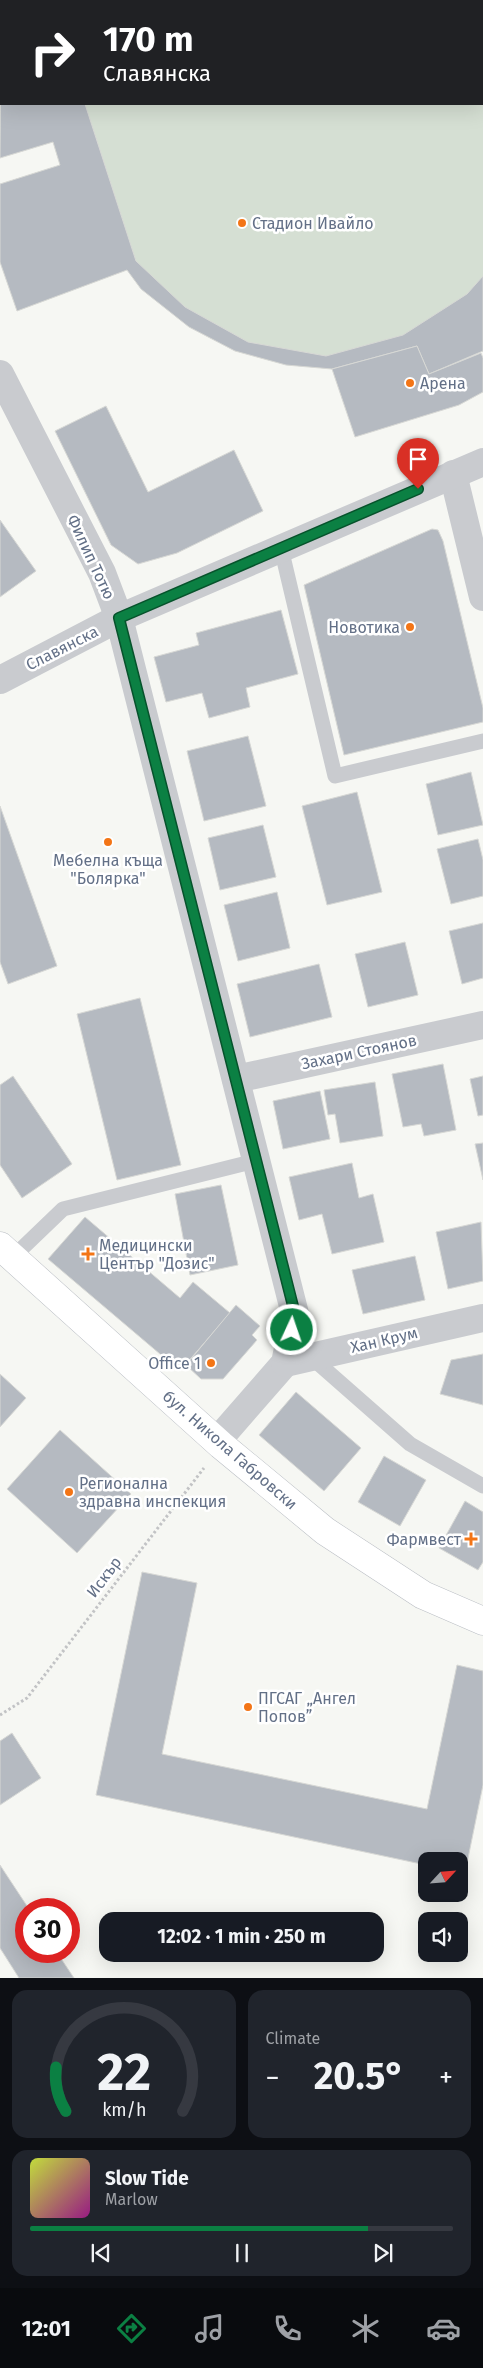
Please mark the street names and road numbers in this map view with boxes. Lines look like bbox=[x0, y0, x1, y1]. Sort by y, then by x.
street label: Филип Тотю bbox=[63, 512, 119, 602]
street label: Славянска bbox=[23, 622, 101, 674]
street label: Захари Стоянов bbox=[300, 1030, 418, 1074]
street label: Хан Крум bbox=[349, 1323, 419, 1357]
street label: бул. Никола Габровски bbox=[159, 1386, 301, 1514]
street label: Искър bbox=[83, 1553, 125, 1601]

